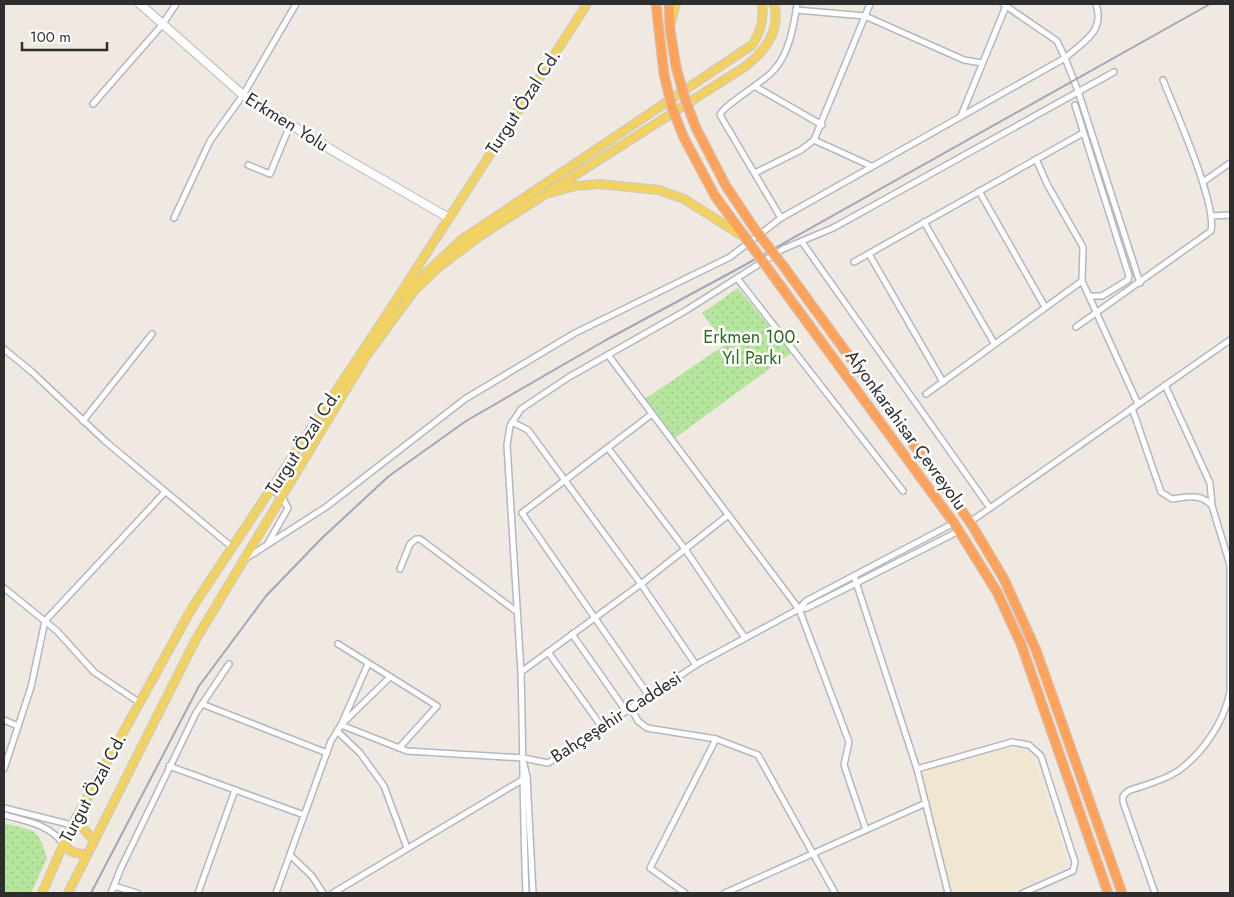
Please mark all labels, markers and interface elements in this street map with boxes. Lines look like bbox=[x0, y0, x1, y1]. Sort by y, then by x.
scale bar bbox=[22, 20, 108, 52]
text: 100 m bbox=[30, 26, 71, 48]
street label: Turgut Özal Cd. bbox=[479, 44, 567, 160]
street label: Erkmen Yolu bbox=[240, 86, 334, 158]
park label: Erkmen 100. Yıl Parkı bbox=[703, 324, 801, 371]
street label: Afyonkarahisar Çevreyolu bbox=[839, 345, 973, 515]
street label: Turgut Özal Cd. bbox=[259, 384, 347, 500]
street label: Bahçeşehir Caddesi bbox=[546, 665, 686, 769]
street label: Turgut Özal Cd. bbox=[53, 729, 133, 847]

